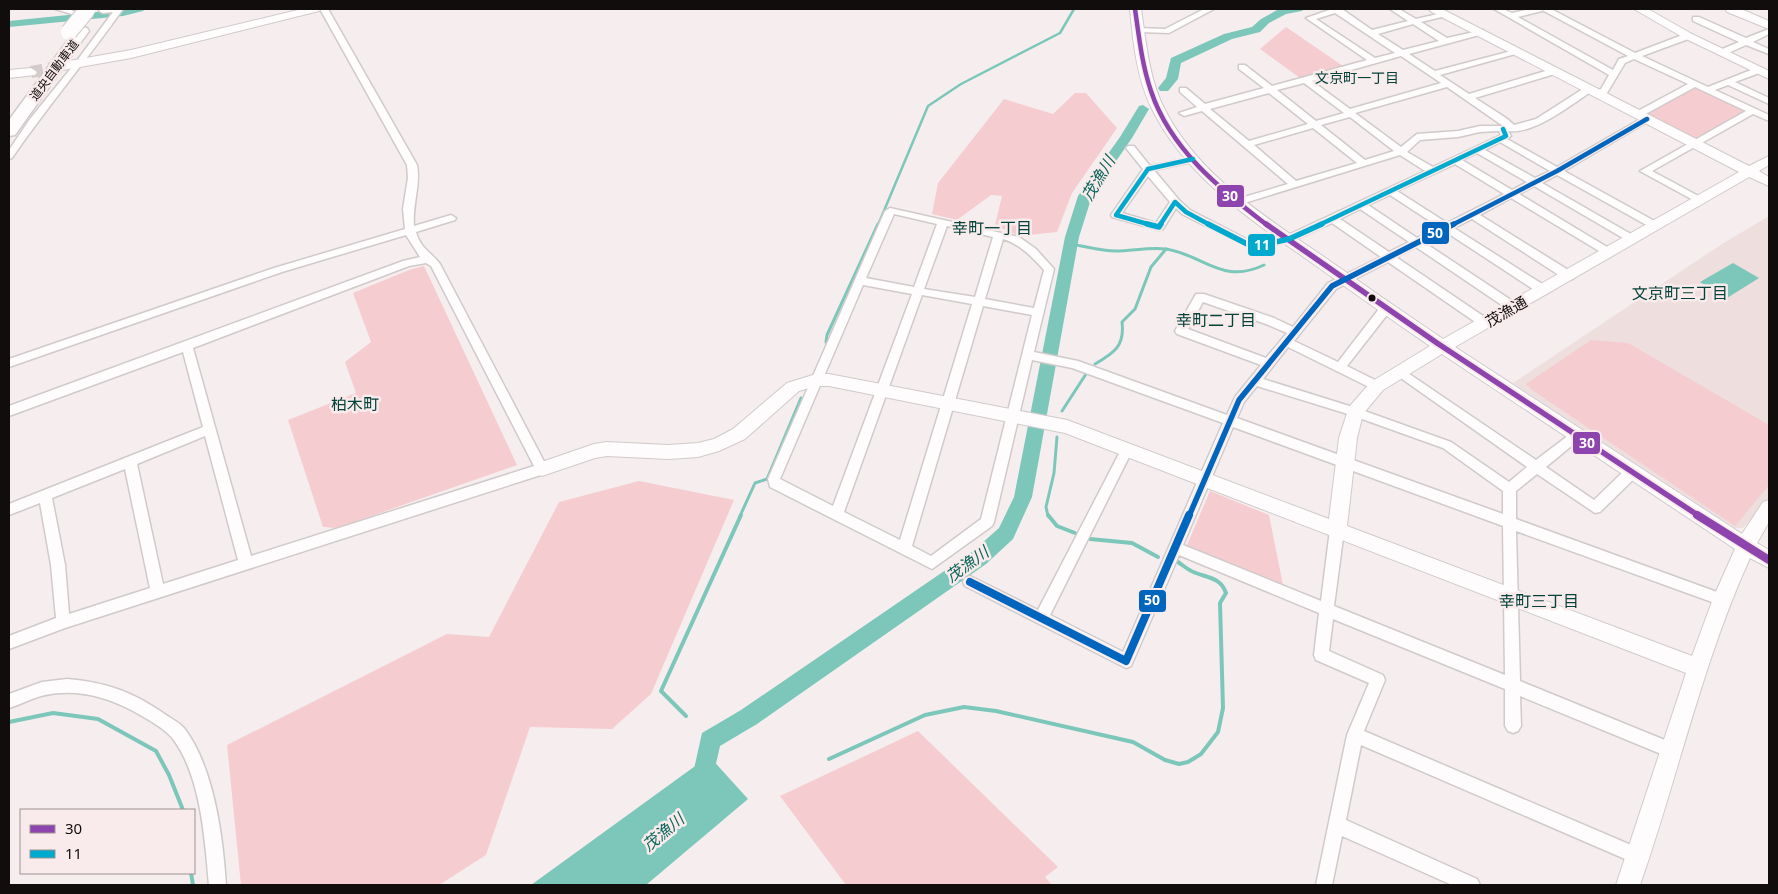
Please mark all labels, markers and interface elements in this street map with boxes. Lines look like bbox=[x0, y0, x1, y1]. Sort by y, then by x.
street label: 道央自動車道 bbox=[26, 36, 82, 104]
district label: 文京町一丁目 bbox=[1315, 68, 1399, 87]
water label: 茂漁川 bbox=[1076, 150, 1121, 204]
line badge: 30 bbox=[1216, 184, 1245, 208]
text: 30 bbox=[1222, 186, 1238, 205]
district label: 幸町一丁目 bbox=[952, 217, 1032, 239]
line badge: 50 bbox=[1421, 221, 1450, 245]
text: 50 bbox=[1427, 223, 1443, 242]
line badge: 11 bbox=[1247, 233, 1276, 257]
text: 11 bbox=[1254, 235, 1270, 254]
district label: 文京町三丁目 bbox=[1632, 282, 1728, 304]
street label: 茂漁通 bbox=[1482, 291, 1530, 331]
unlabelled marker bbox=[1367, 293, 1377, 303]
district label: 幸町二丁目 bbox=[1176, 309, 1256, 331]
district label: 柏木町 bbox=[331, 393, 379, 415]
line badge: 30 bbox=[1572, 431, 1601, 455]
text: 30 bbox=[1579, 433, 1595, 452]
water label: 茂漁川 bbox=[941, 540, 994, 587]
line badge: 50 bbox=[1138, 589, 1167, 613]
text: 50 bbox=[1144, 590, 1160, 609]
district label: 幸町三丁目 bbox=[1499, 590, 1579, 612]
water label: 茂漁川 bbox=[638, 807, 690, 856]
legend bbox=[20, 809, 195, 874]
text: 30 bbox=[65, 818, 82, 838]
text: 11 bbox=[65, 843, 82, 863]

